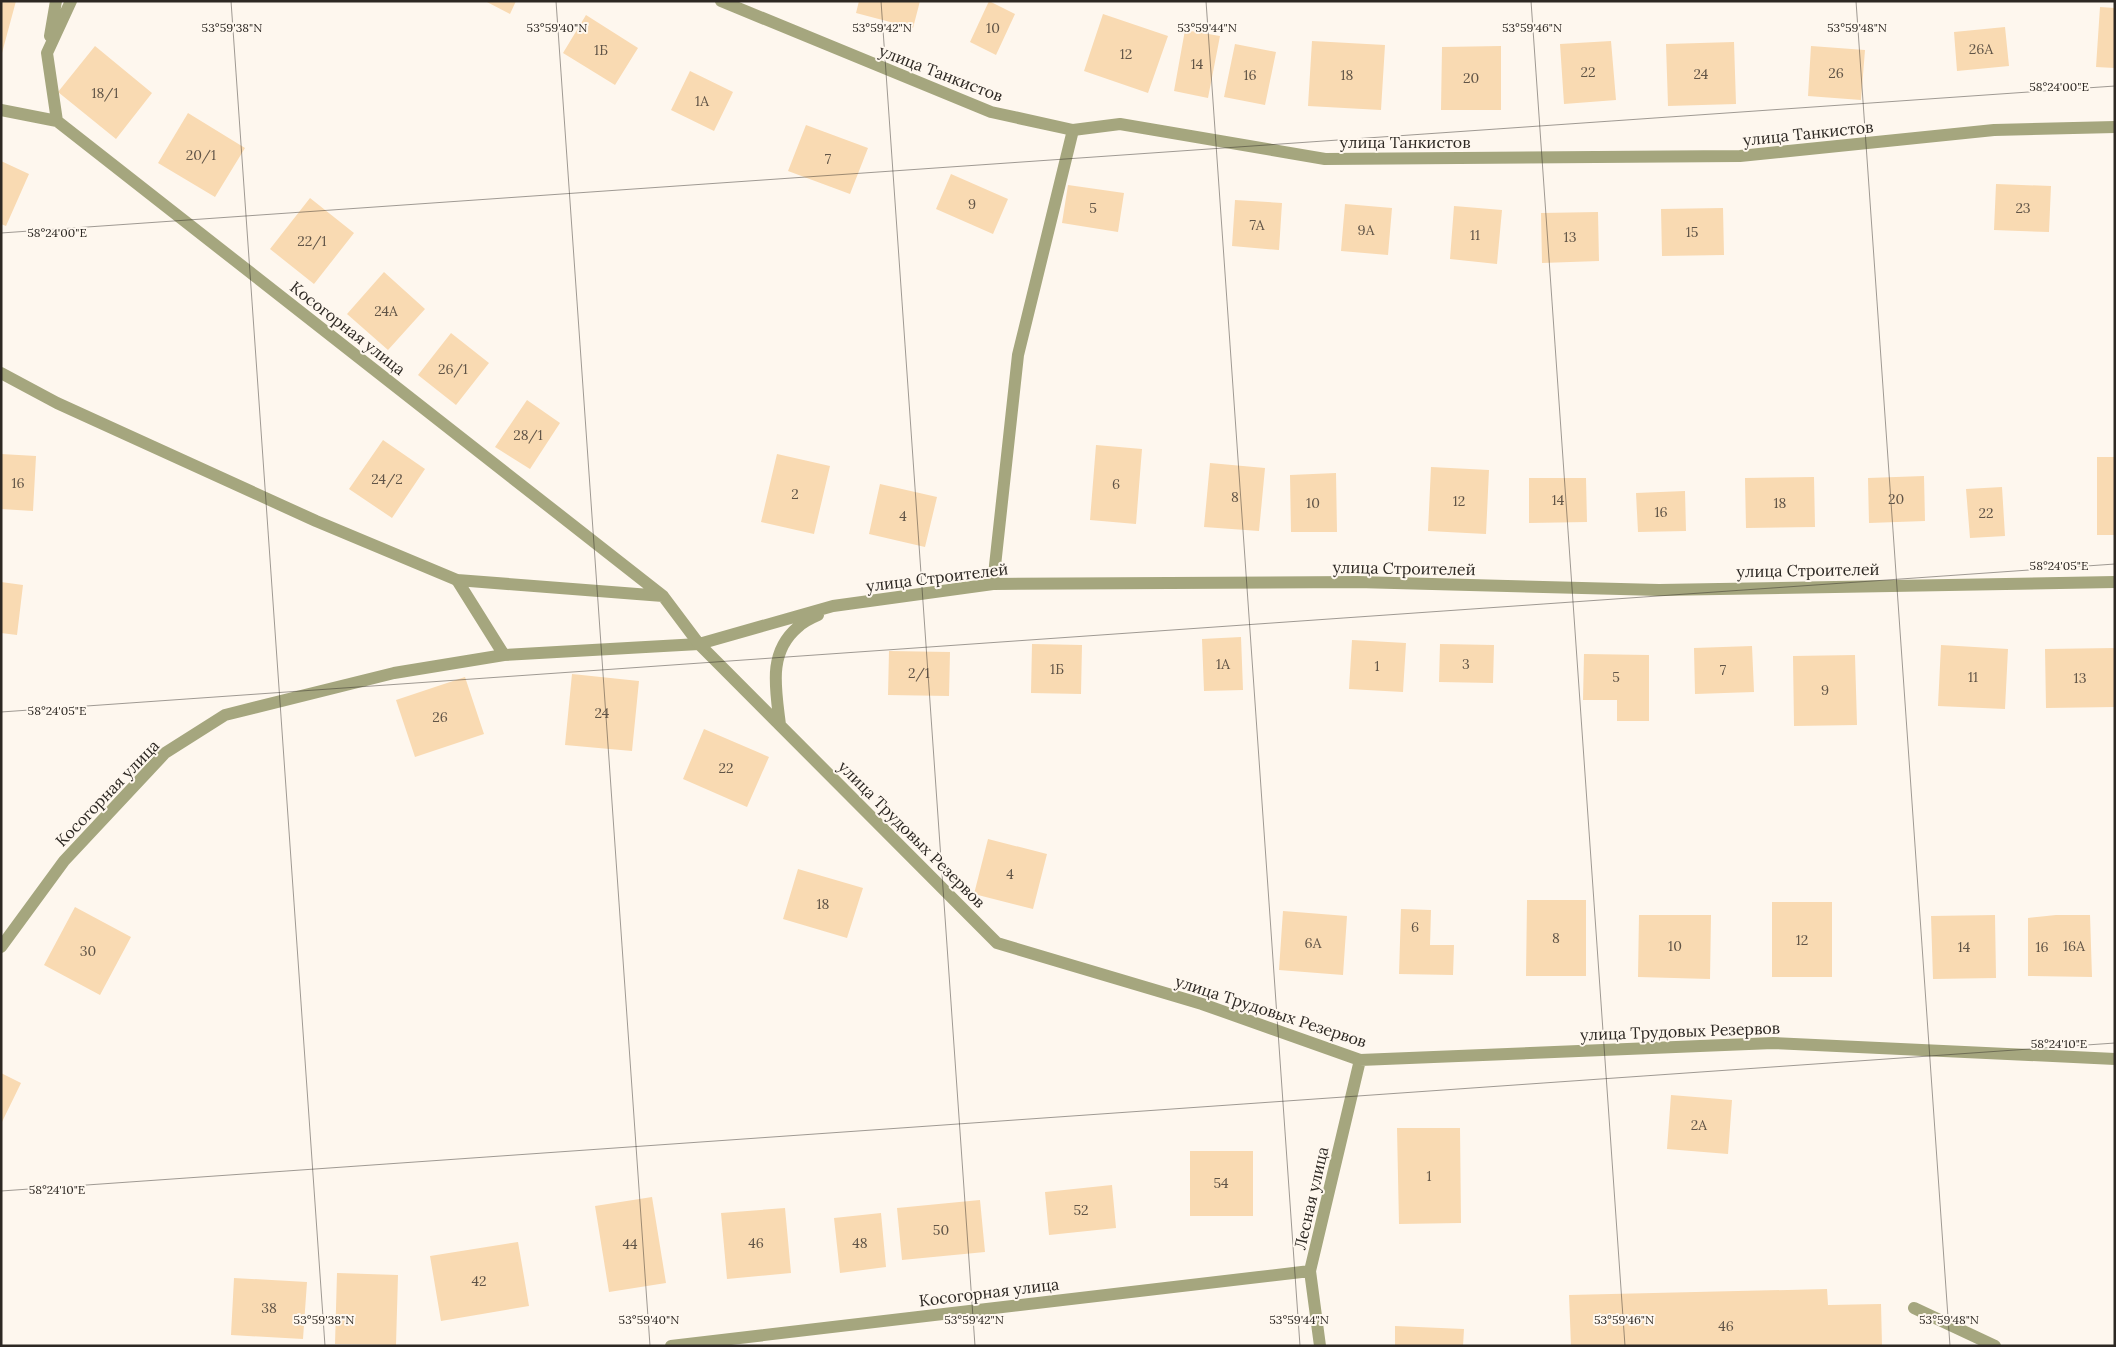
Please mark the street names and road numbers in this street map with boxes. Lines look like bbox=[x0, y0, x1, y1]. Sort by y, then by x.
street label: улица Танкистов bbox=[876, 40, 1006, 106]
street label: улица Танкистов bbox=[1742, 116, 1874, 150]
street label: улица Танкистов bbox=[1339, 132, 1471, 152]
street label: Косогорная улица bbox=[286, 277, 410, 379]
street label: улица Строителей bbox=[1332, 557, 1476, 579]
street label: улица Строителей bbox=[865, 558, 1009, 596]
street label: улица Строителей bbox=[1736, 559, 1880, 581]
street label: Косогорная улица bbox=[51, 735, 163, 851]
street label: улица Трудовых Резервов bbox=[834, 756, 990, 912]
street label: улица Трудовых Резервов bbox=[1173, 971, 1369, 1051]
street label: улица Трудовых Резервов bbox=[1580, 1018, 1780, 1044]
street label: Лесная улица bbox=[1289, 1145, 1333, 1251]
street label: Косогорная улица bbox=[918, 1273, 1060, 1311]

